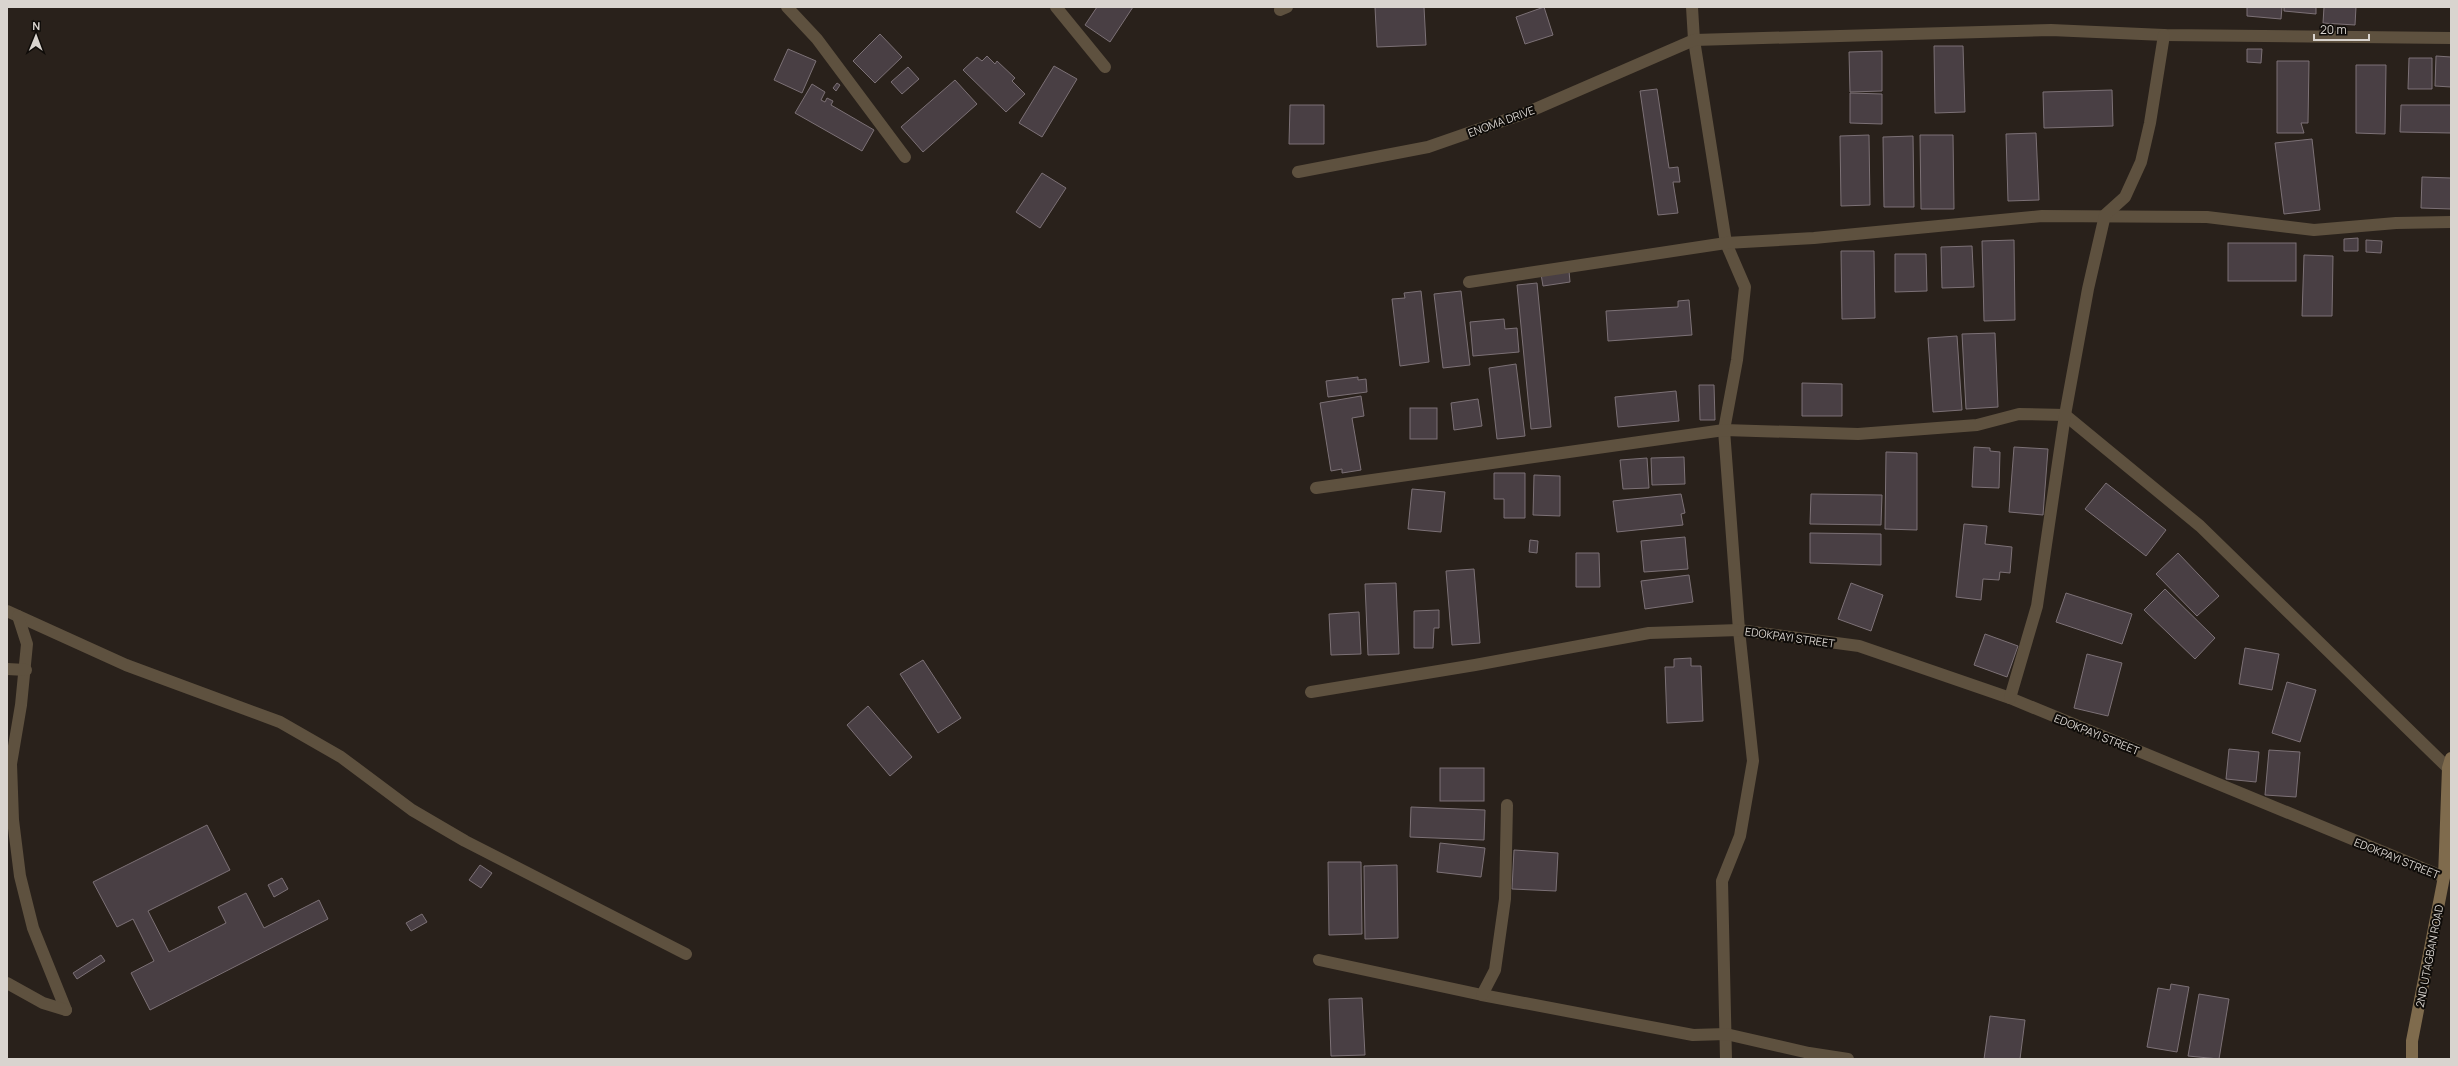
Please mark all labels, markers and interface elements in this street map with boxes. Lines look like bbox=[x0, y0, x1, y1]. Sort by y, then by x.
north arrow bbox=[16, 16, 56, 56]
scale bar bbox=[2314, 16, 2369, 42]
text: N bbox=[32, 18, 40, 33]
text: 20 m bbox=[2320, 21, 2347, 38]
street label: ENOMA DRIVE bbox=[1466, 102, 1536, 140]
street label: EDOKPAYI STREET bbox=[1744, 623, 1836, 651]
street label: EDOKPAYI STREET bbox=[2052, 710, 2142, 758]
street label: EDOKPAYI STREET bbox=[2352, 834, 2442, 882]
street label: 2ND UTAGBAN ROAD bbox=[2412, 903, 2446, 1009]

